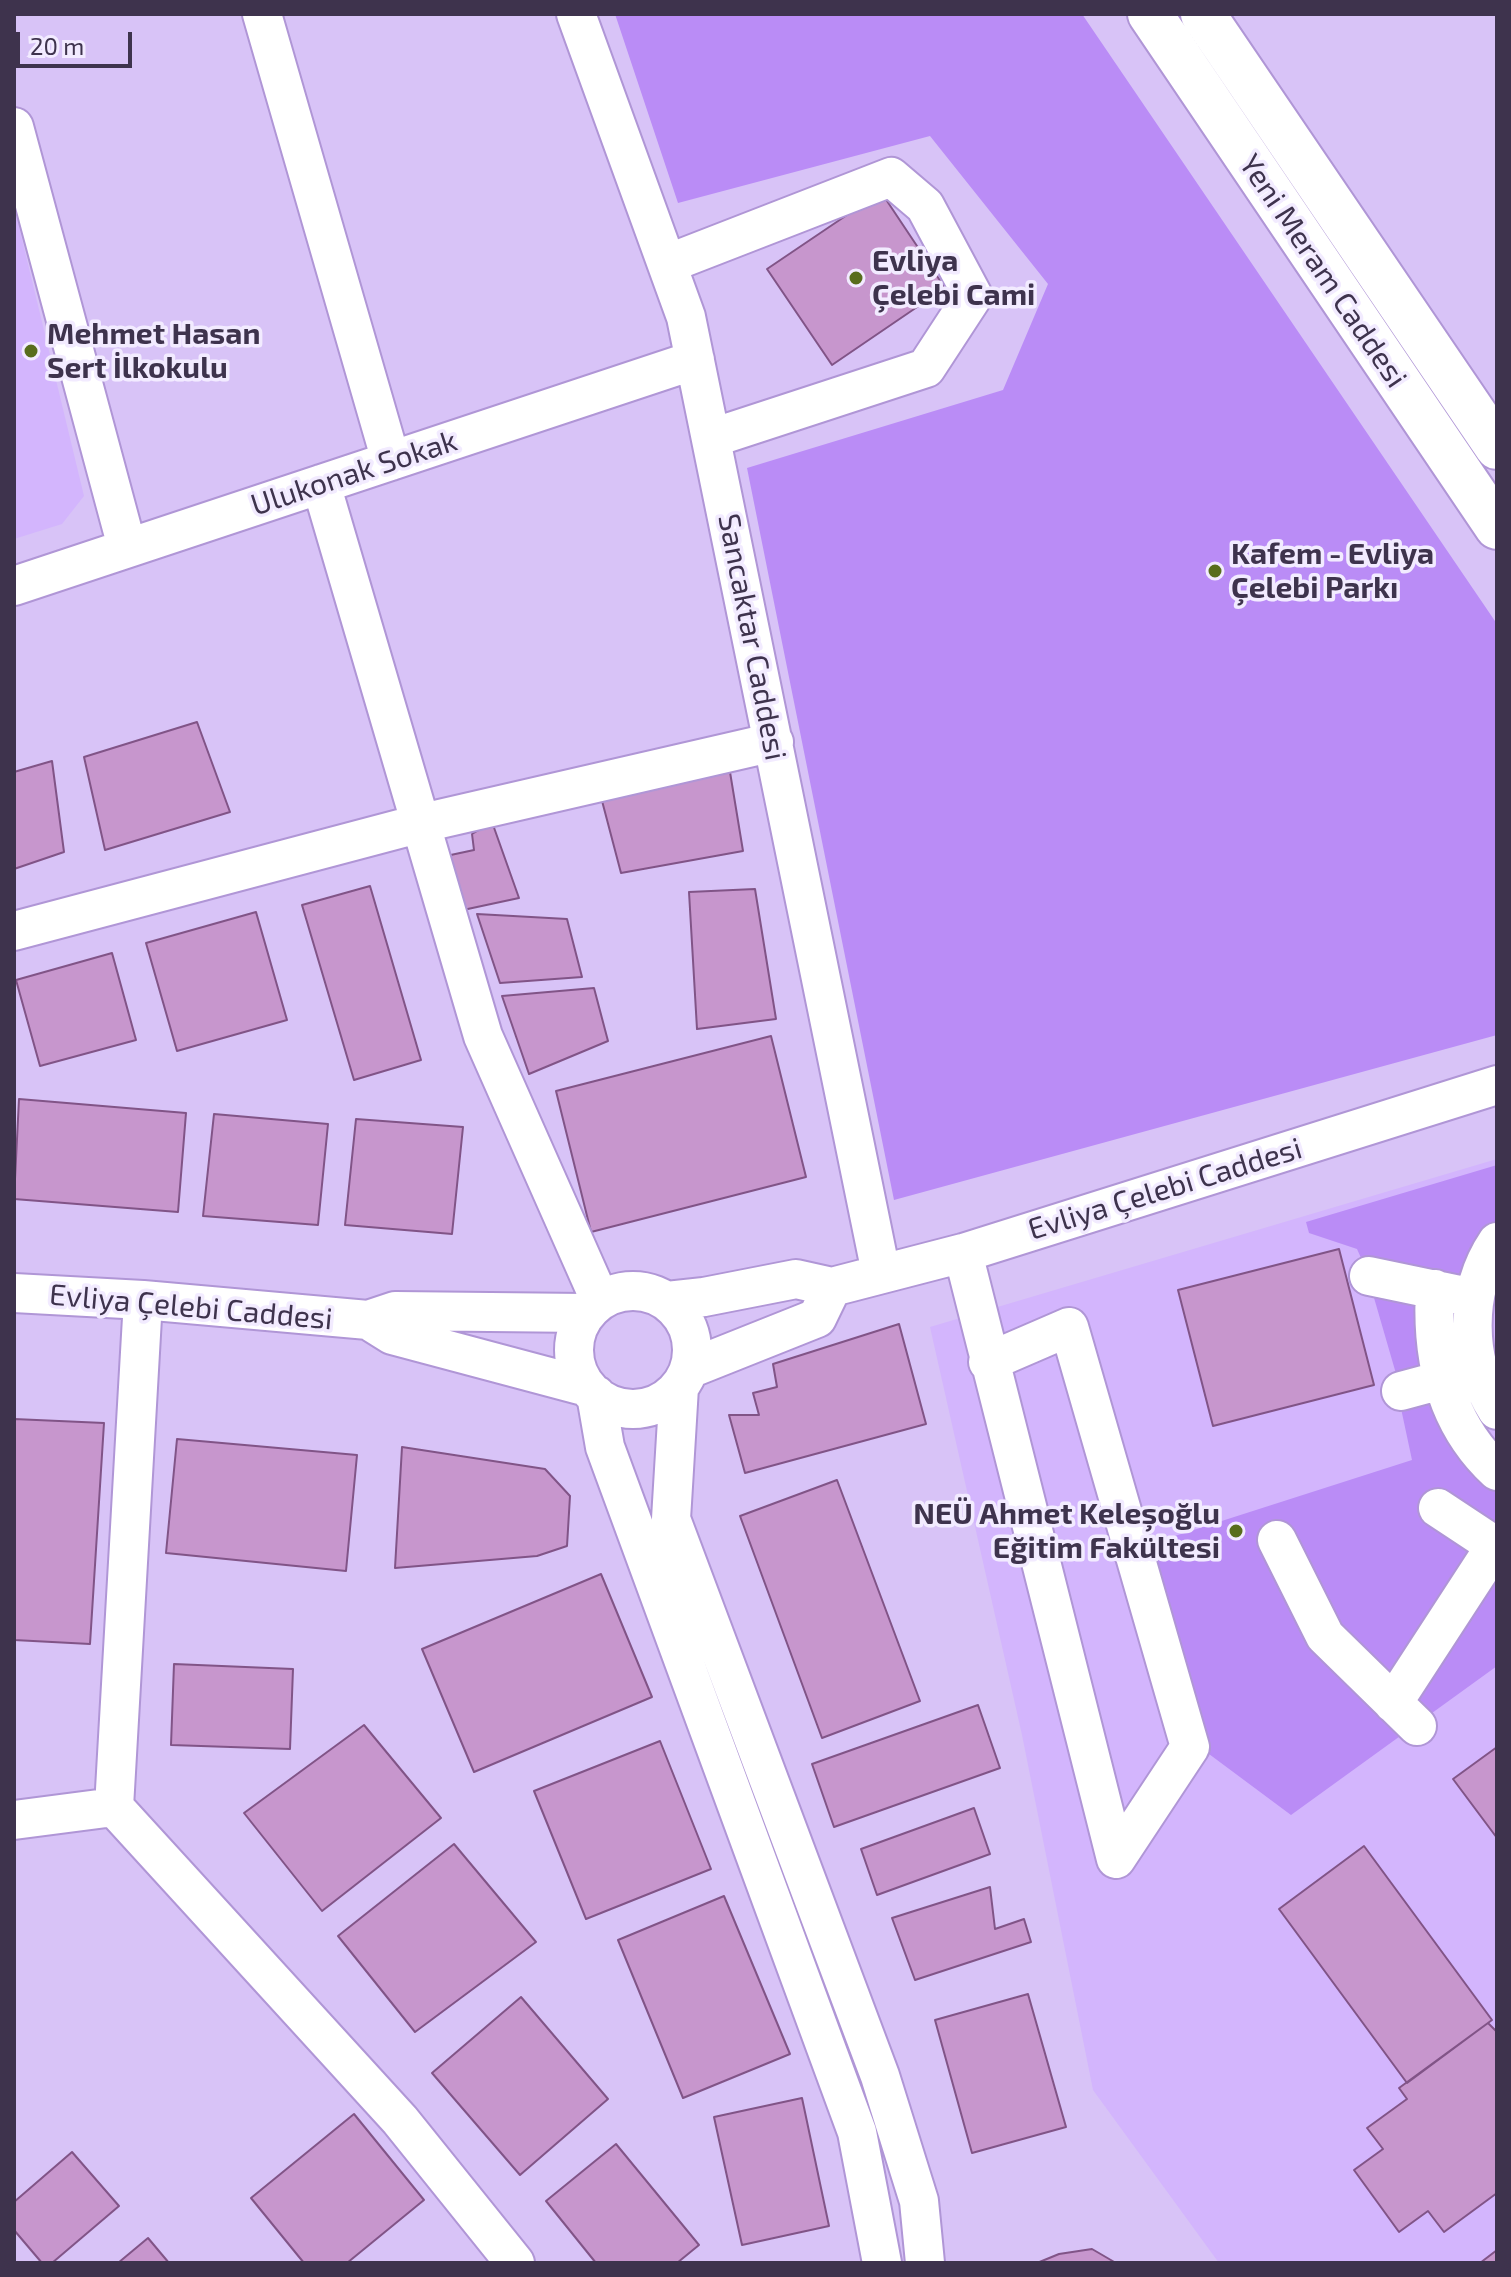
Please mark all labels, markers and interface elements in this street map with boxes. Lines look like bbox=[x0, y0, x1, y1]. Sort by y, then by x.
scale bar bbox=[20, 16, 136, 66]
text: 20 m bbox=[30, 31, 84, 60]
street label: Yeni Meram Caddesi bbox=[1232, 148, 1414, 394]
place label: Evliya Çelebi Cami bbox=[872, 243, 1035, 314]
marker: Evliya Çelebi Cami bbox=[847, 269, 865, 287]
place label: Mehmet Hasan Sert İlkokulu bbox=[47, 316, 260, 386]
marker: Mehmet Hasan Sert İlkokulu bbox=[22, 342, 40, 360]
street label: Ulukonak Sokak bbox=[246, 423, 462, 523]
street label: Sancaktar Caddesi bbox=[710, 511, 794, 763]
place label: Kafem - Evliya Çelebi Parkı bbox=[1231, 536, 1434, 606]
marker: Kafem - Evliya Çelebi Parkı bbox=[1206, 562, 1224, 580]
street label: Evliya Çelebi Caddesi bbox=[1024, 1130, 1306, 1248]
street label: Evliya Çelebi Caddesi bbox=[48, 1277, 334, 1337]
place label: NEÜ Ahmet Keleşoğlu Eğitim Fakültesi bbox=[913, 1496, 1220, 1566]
marker: NEÜ Ahmet Keleşoğlu Eğitim Fakültesi bbox=[1227, 1522, 1245, 1540]

